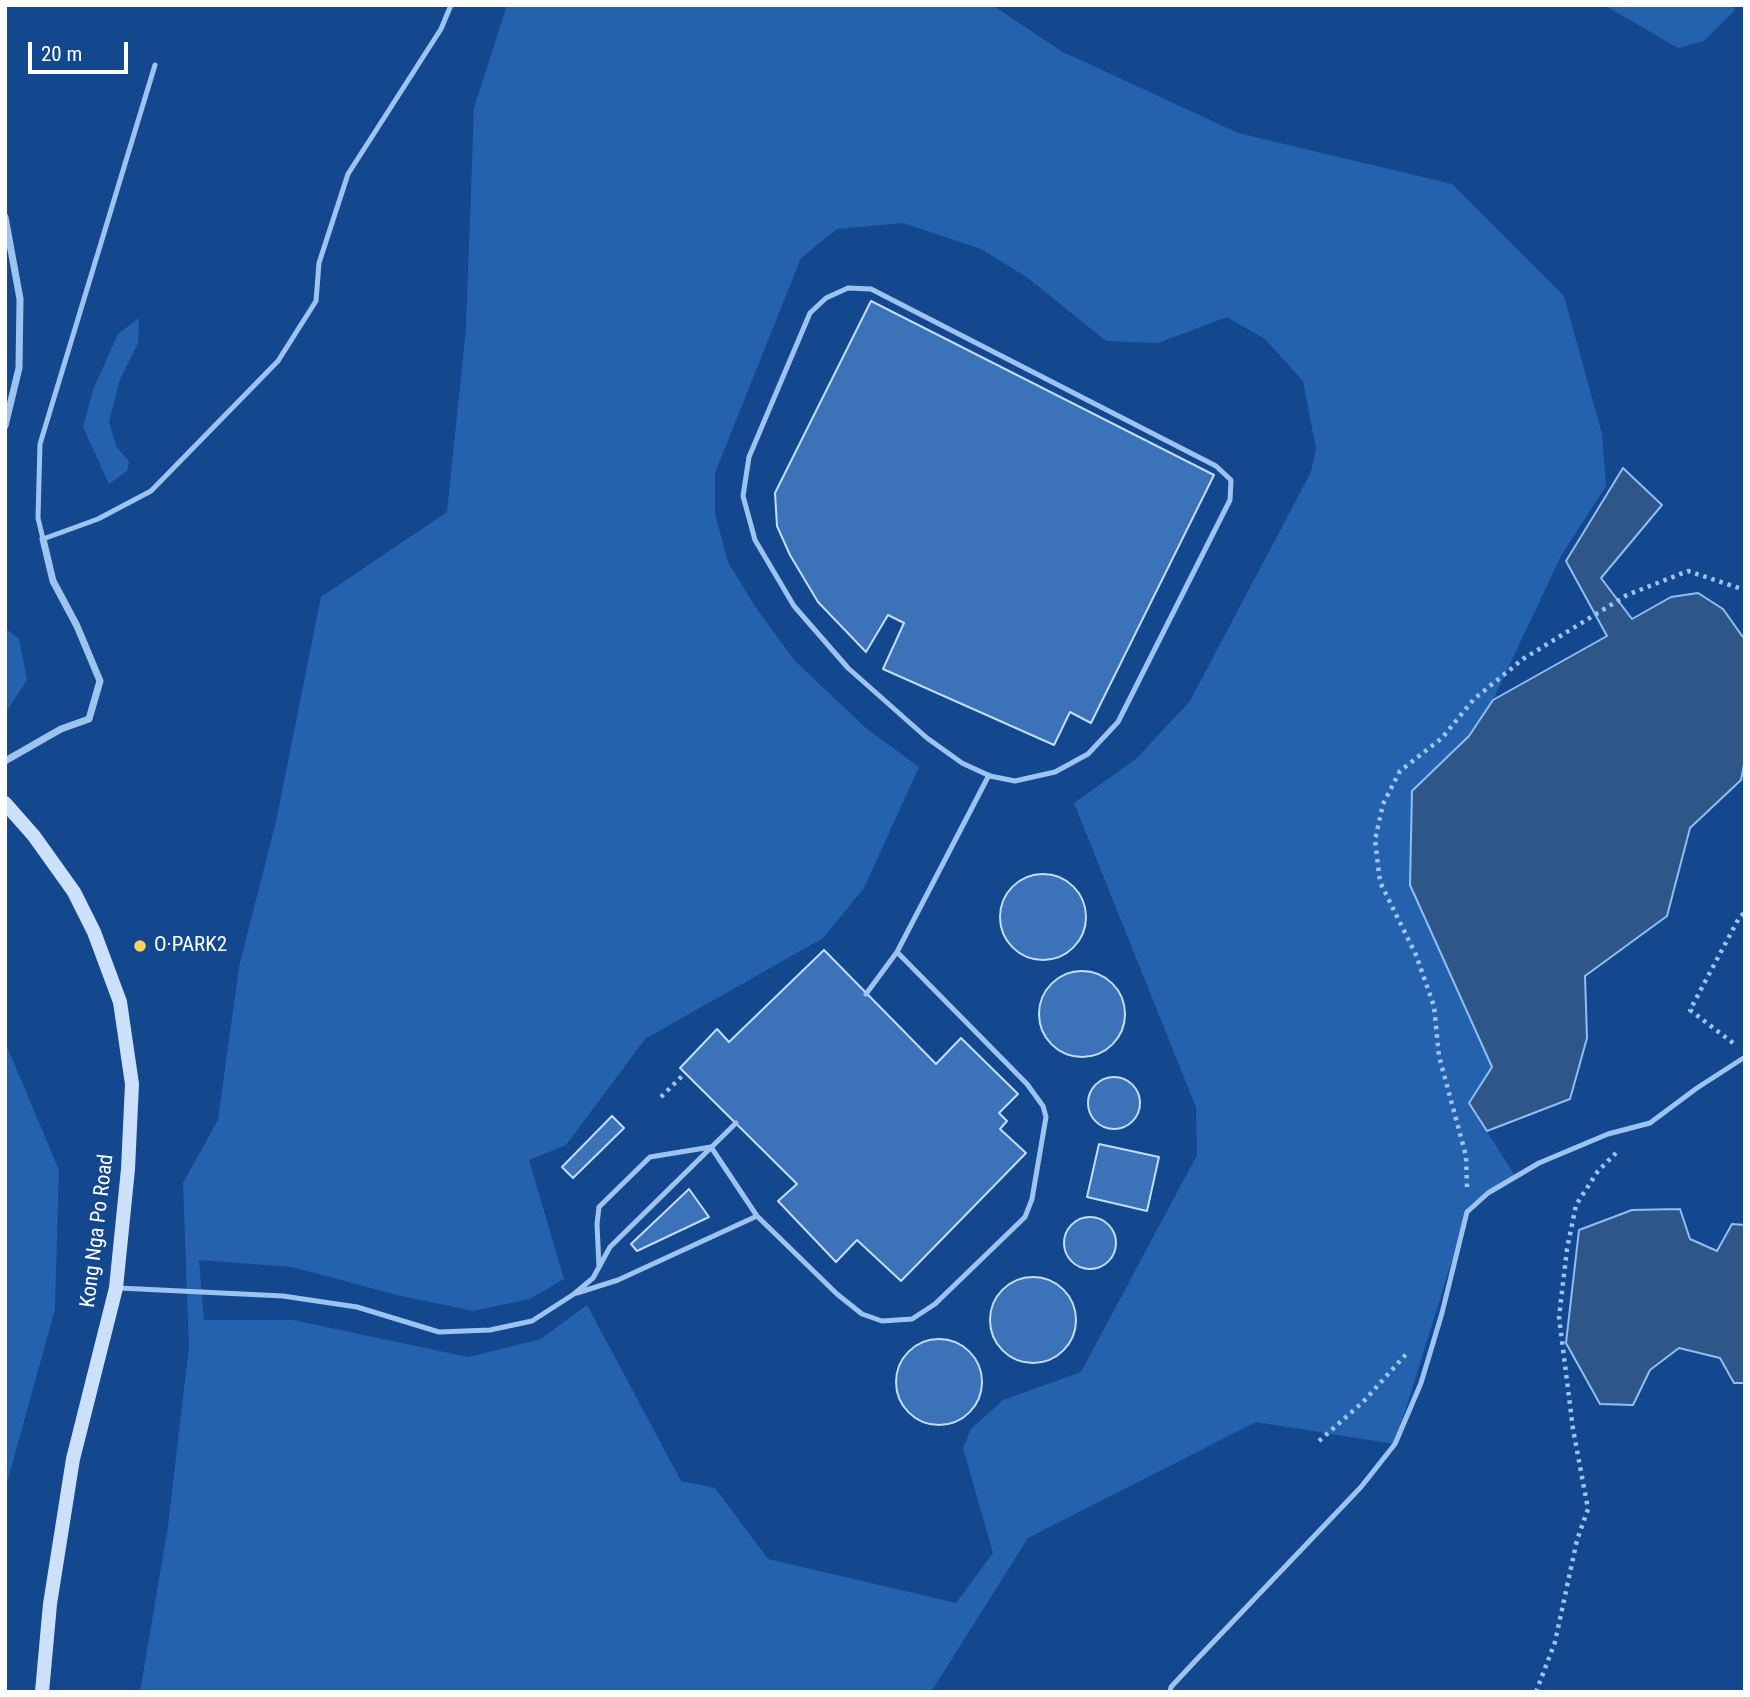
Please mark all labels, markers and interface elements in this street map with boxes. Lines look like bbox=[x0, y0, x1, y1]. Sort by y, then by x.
scale bar bbox=[32, 28, 131, 72]
text: 20 m bbox=[41, 42, 82, 66]
place label: O·PARK2 bbox=[154, 933, 227, 959]
marker: O·PARK2 bbox=[132, 938, 148, 954]
street label: Kong Nga Po Road bbox=[76, 1153, 120, 1309]

